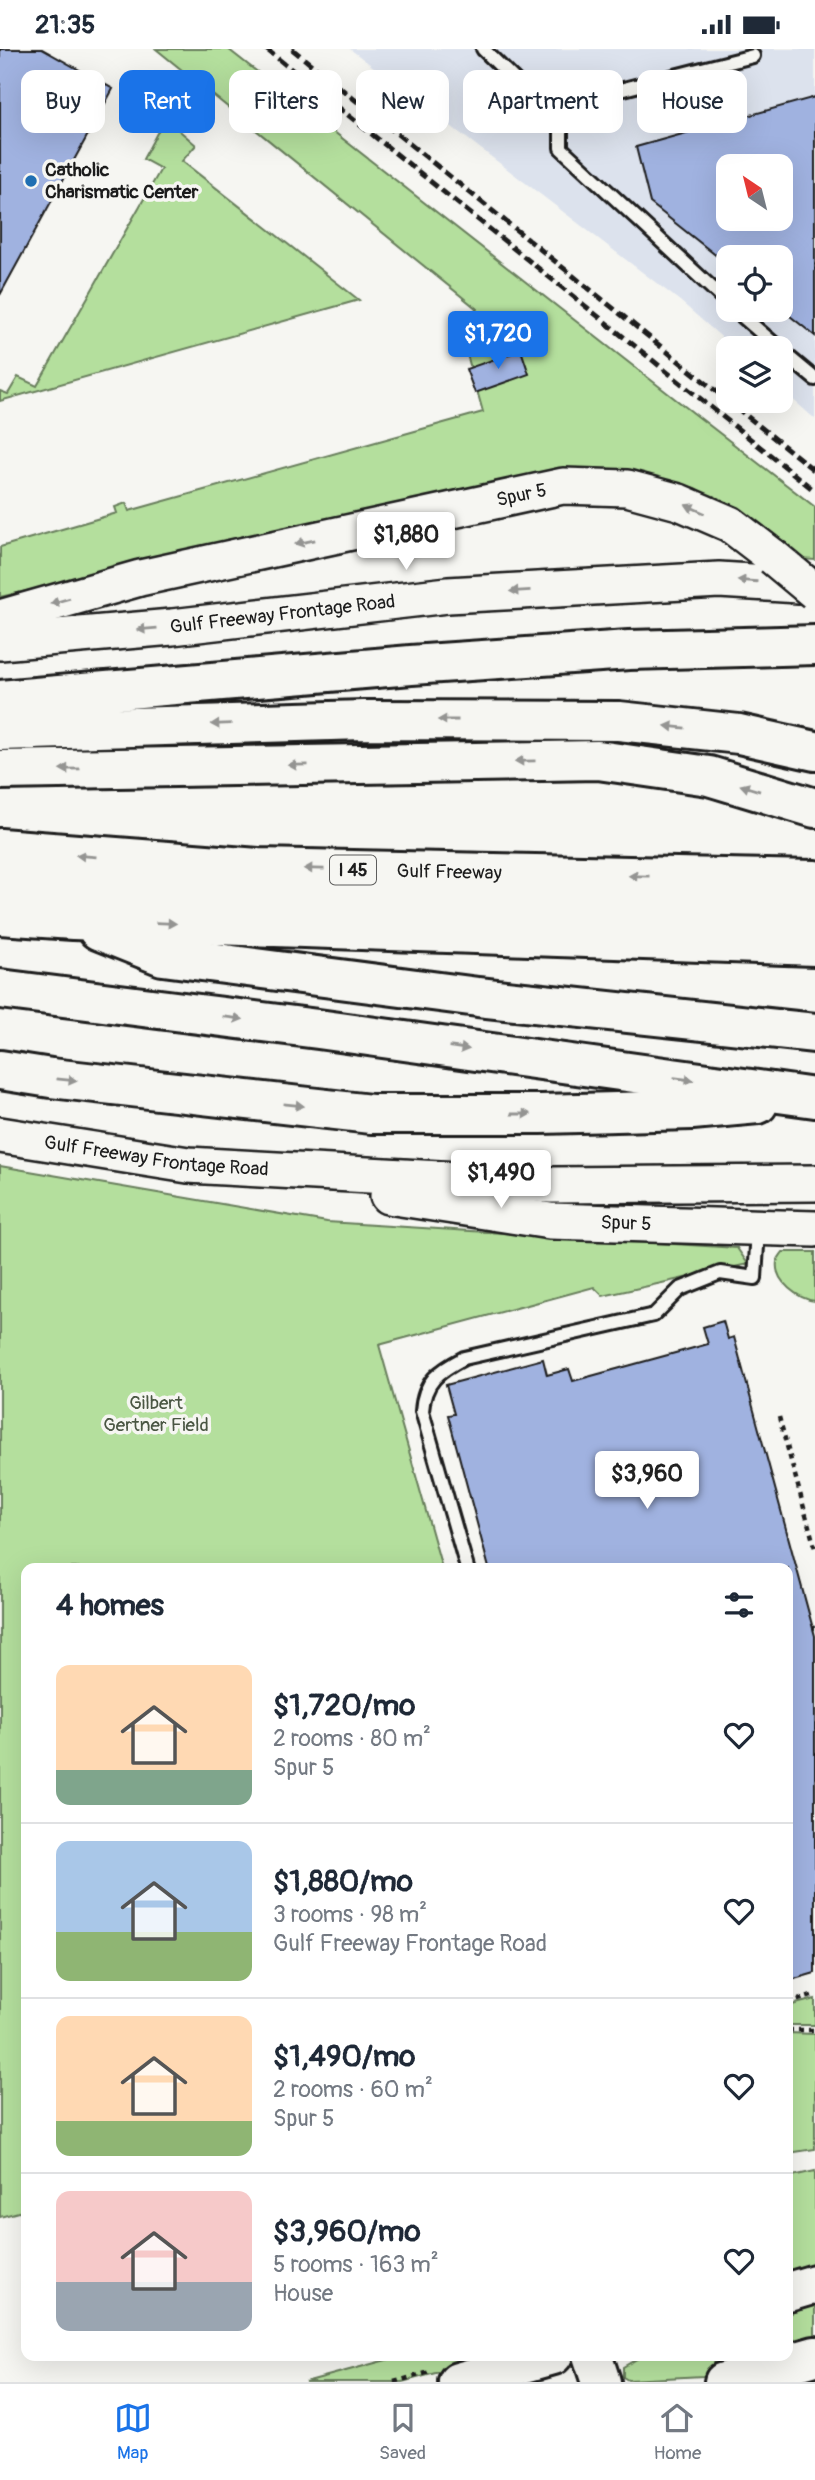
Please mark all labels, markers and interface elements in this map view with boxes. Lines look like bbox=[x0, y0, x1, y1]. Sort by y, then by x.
text: 21:35 bbox=[35, 9, 95, 41]
chip: Buy bbox=[21, 70, 105, 133]
chip: Rent bbox=[119, 70, 215, 133]
chip: Filters bbox=[229, 70, 342, 133]
chip: New bbox=[356, 70, 449, 133]
chip: Apartment bbox=[463, 70, 623, 133]
chip: House bbox=[637, 70, 747, 133]
north arrow bbox=[716, 154, 793, 231]
map controls bbox=[716, 154, 793, 413]
place label: Catholic Charismatic Center bbox=[45, 158, 198, 204]
marker: Catholic Charismatic Center bbox=[23, 173, 39, 189]
button: locate bbox=[716, 245, 793, 322]
pin: $1,720 bbox=[441, 311, 555, 371]
text: $1,720 bbox=[464, 319, 532, 348]
button: layers bbox=[716, 336, 793, 413]
street label: Spur 5 bbox=[494, 478, 549, 512]
one-way arrow bbox=[684, 503, 705, 514]
pin: $1,880 bbox=[349, 512, 463, 572]
text: $1,880 bbox=[373, 520, 439, 549]
one-way arrow bbox=[294, 537, 316, 548]
one-way arrow bbox=[736, 576, 758, 587]
one-way arrow bbox=[509, 586, 531, 597]
street label: Gulf Freeway Frontage Road bbox=[169, 589, 396, 639]
one-way arrow bbox=[49, 596, 70, 606]
one-way arrow bbox=[136, 624, 158, 635]
one-way arrow bbox=[437, 714, 459, 726]
one-way arrow bbox=[210, 719, 232, 730]
one-way arrow bbox=[664, 722, 686, 733]
one-way arrow bbox=[514, 756, 536, 767]
one-way arrow bbox=[287, 759, 309, 771]
one-way arrow bbox=[59, 763, 81, 775]
one-way arrow bbox=[739, 783, 760, 793]
one-way arrow bbox=[75, 850, 97, 861]
road number: I 45 bbox=[330, 855, 376, 885]
street label: Gulf Freeway bbox=[396, 859, 502, 885]
one-way arrow bbox=[302, 863, 324, 875]
one-way arrow bbox=[628, 871, 650, 882]
one-way arrow bbox=[155, 918, 177, 929]
one-way arrow bbox=[223, 1013, 245, 1024]
one-way arrow bbox=[448, 1043, 470, 1054]
one-way arrow bbox=[674, 1073, 696, 1084]
one-way arrow bbox=[57, 1075, 79, 1086]
one-way arrow bbox=[283, 1100, 305, 1111]
one-way arrow bbox=[510, 1108, 532, 1120]
street label: Gulf Freeway Frontage Road bbox=[42, 1130, 269, 1181]
pin: $1,490 bbox=[444, 1151, 558, 1210]
text: $1,490 bbox=[467, 1158, 535, 1187]
street label: Spur 5 bbox=[600, 1211, 652, 1236]
park label: Gilbert Gertner Field bbox=[103, 1391, 209, 1437]
pin: $3,960 bbox=[590, 1451, 704, 1511]
text: $3,960 bbox=[611, 1459, 683, 1488]
icon: filters bbox=[720, 1586, 758, 1624]
text: 4 homes bbox=[56, 1587, 164, 1624]
text: $1,720/mo bbox=[273, 1687, 415, 1724]
icon: home bbox=[112, 1693, 196, 1777]
icon: heart bbox=[720, 1716, 758, 1754]
text: 2 rooms · 80 m² bbox=[273, 1724, 431, 1753]
text: Spur 5 bbox=[273, 1753, 335, 1782]
text: $1,880/mo bbox=[273, 1863, 413, 1900]
icon: home bbox=[112, 1869, 196, 1953]
icon: heart bbox=[720, 1892, 758, 1930]
text: 3 rooms · 98 m² bbox=[273, 1900, 427, 1929]
text: Gulf Freeway Frontage Road bbox=[273, 1929, 547, 1958]
text: $1,490/mo bbox=[273, 2038, 415, 2075]
icon: home bbox=[112, 2044, 196, 2128]
icon: heart bbox=[720, 2067, 758, 2105]
text: 2 rooms · 60 m² bbox=[273, 2075, 433, 2104]
text: Spur 5 bbox=[273, 2104, 335, 2133]
text: $3,960/mo bbox=[273, 2213, 421, 2250]
icon: home bbox=[112, 2219, 196, 2303]
icon: heart bbox=[720, 2242, 758, 2280]
text: 5 rooms · 163 m² bbox=[273, 2250, 439, 2279]
text: House bbox=[273, 2279, 333, 2308]
tab: Map bbox=[114, 2399, 152, 2465]
tab: Saved bbox=[379, 2399, 426, 2465]
tab: Home bbox=[653, 2399, 701, 2465]

